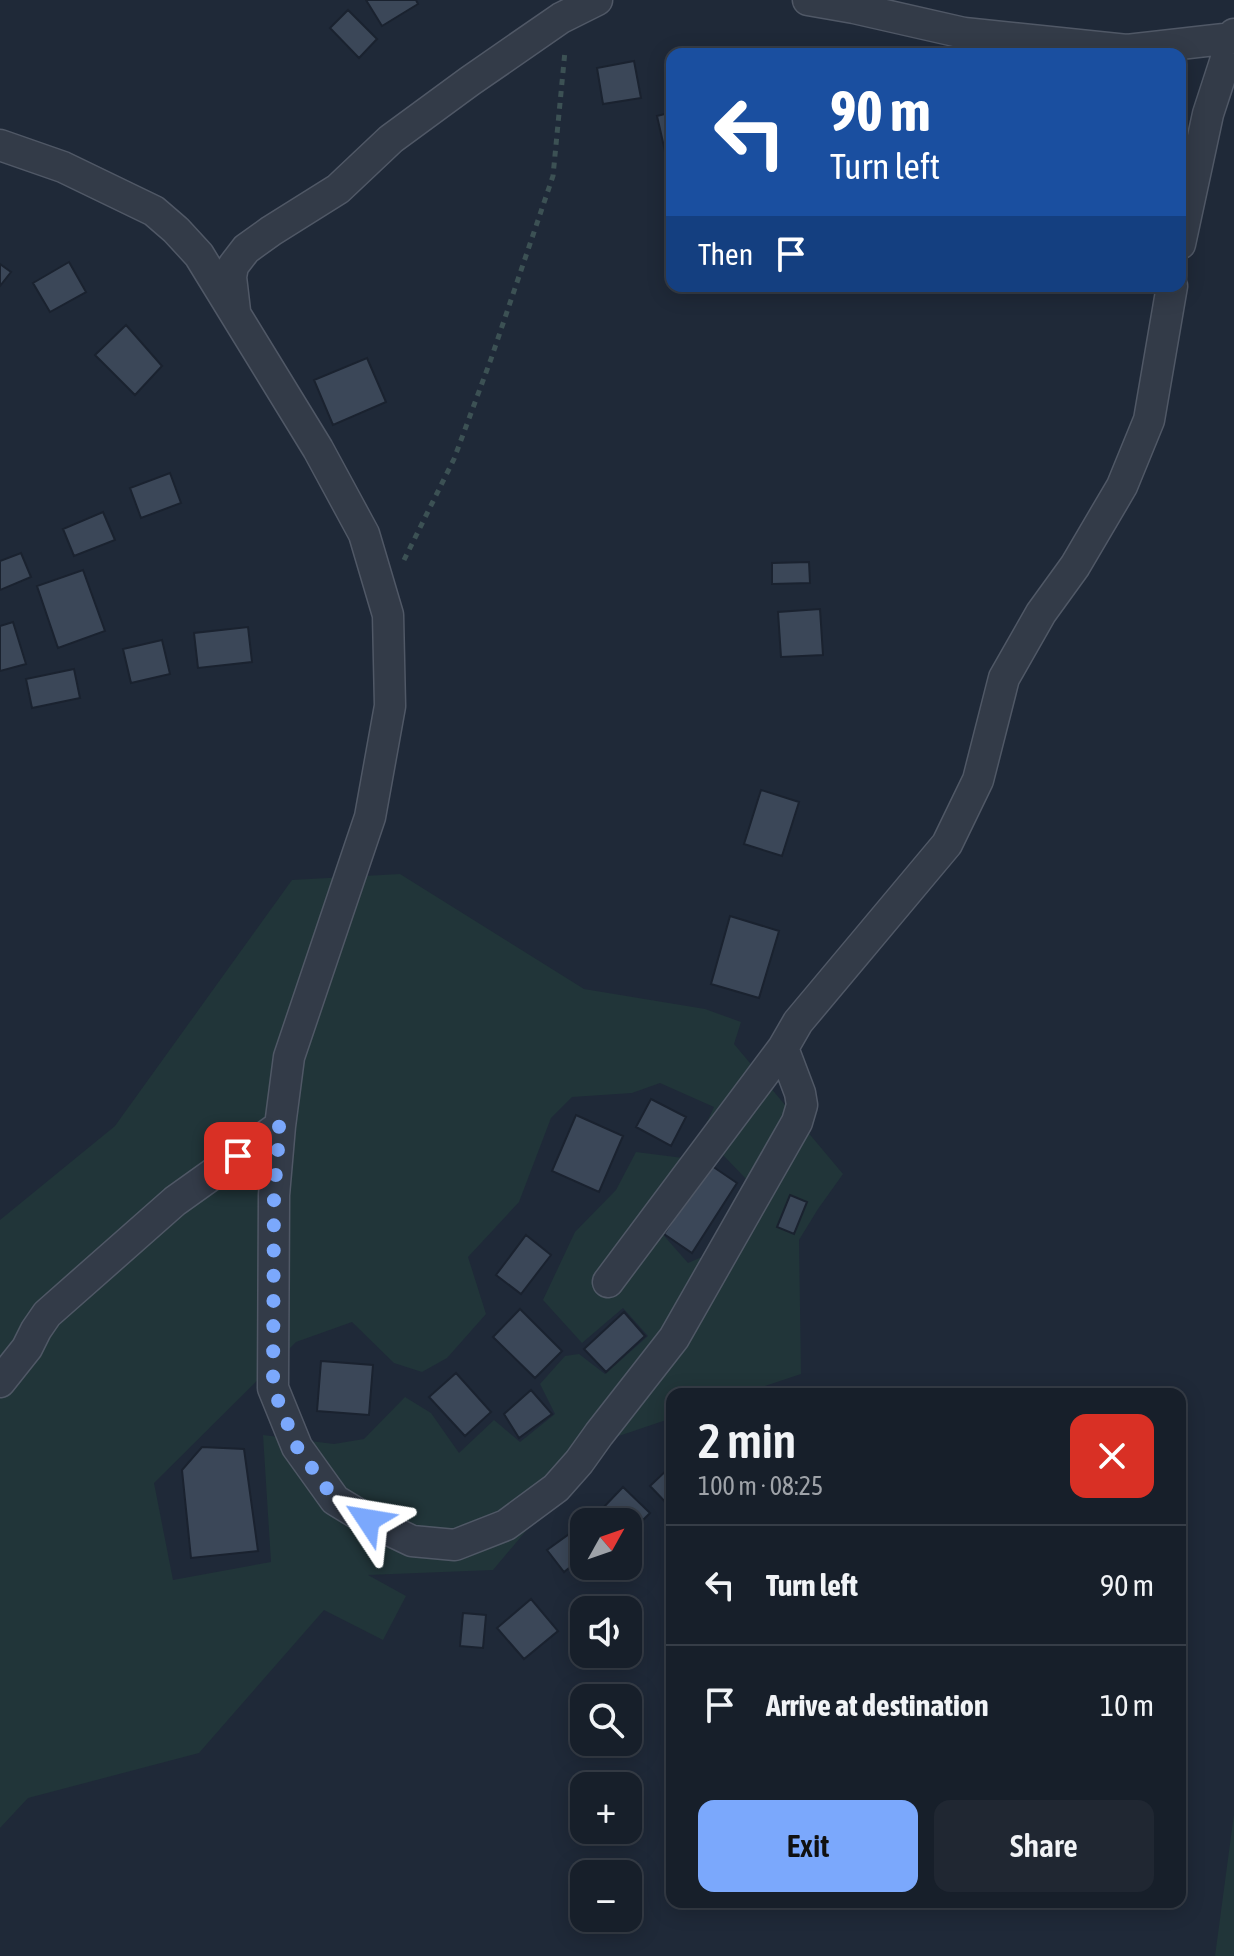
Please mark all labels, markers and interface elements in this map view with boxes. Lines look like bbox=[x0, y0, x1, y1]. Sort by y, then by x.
text: 90 m bbox=[830, 79, 931, 143]
icon: left bbox=[698, 80, 802, 184]
text: Turn left bbox=[830, 145, 940, 187]
icon: arrive bbox=[769, 232, 813, 276]
text: Then bbox=[698, 237, 753, 271]
pin bbox=[204, 1122, 272, 1190]
icon: arrive bbox=[216, 1134, 260, 1178]
text: 2 min bbox=[698, 1413, 796, 1468]
button: close bbox=[1070, 1414, 1154, 1498]
text: 100 m · 08:25 bbox=[698, 1471, 823, 1501]
position arrow bbox=[326, 1478, 410, 1562]
north arrow bbox=[570, 1508, 642, 1580]
map controls bbox=[570, 1508, 642, 1932]
icon: left bbox=[698, 1563, 742, 1607]
text: Turn left bbox=[766, 1568, 858, 1602]
text: 90 m bbox=[1100, 1568, 1154, 1602]
button: sound bbox=[570, 1596, 642, 1668]
icon: arrive bbox=[698, 1683, 742, 1727]
button: search bbox=[570, 1684, 642, 1756]
text: Arrive at destination bbox=[766, 1688, 988, 1722]
text: 10 m bbox=[1100, 1688, 1154, 1722]
button: + bbox=[570, 1772, 642, 1844]
button: Exit bbox=[698, 1800, 918, 1892]
button: Share bbox=[934, 1800, 1154, 1892]
button: − bbox=[570, 1860, 642, 1932]

